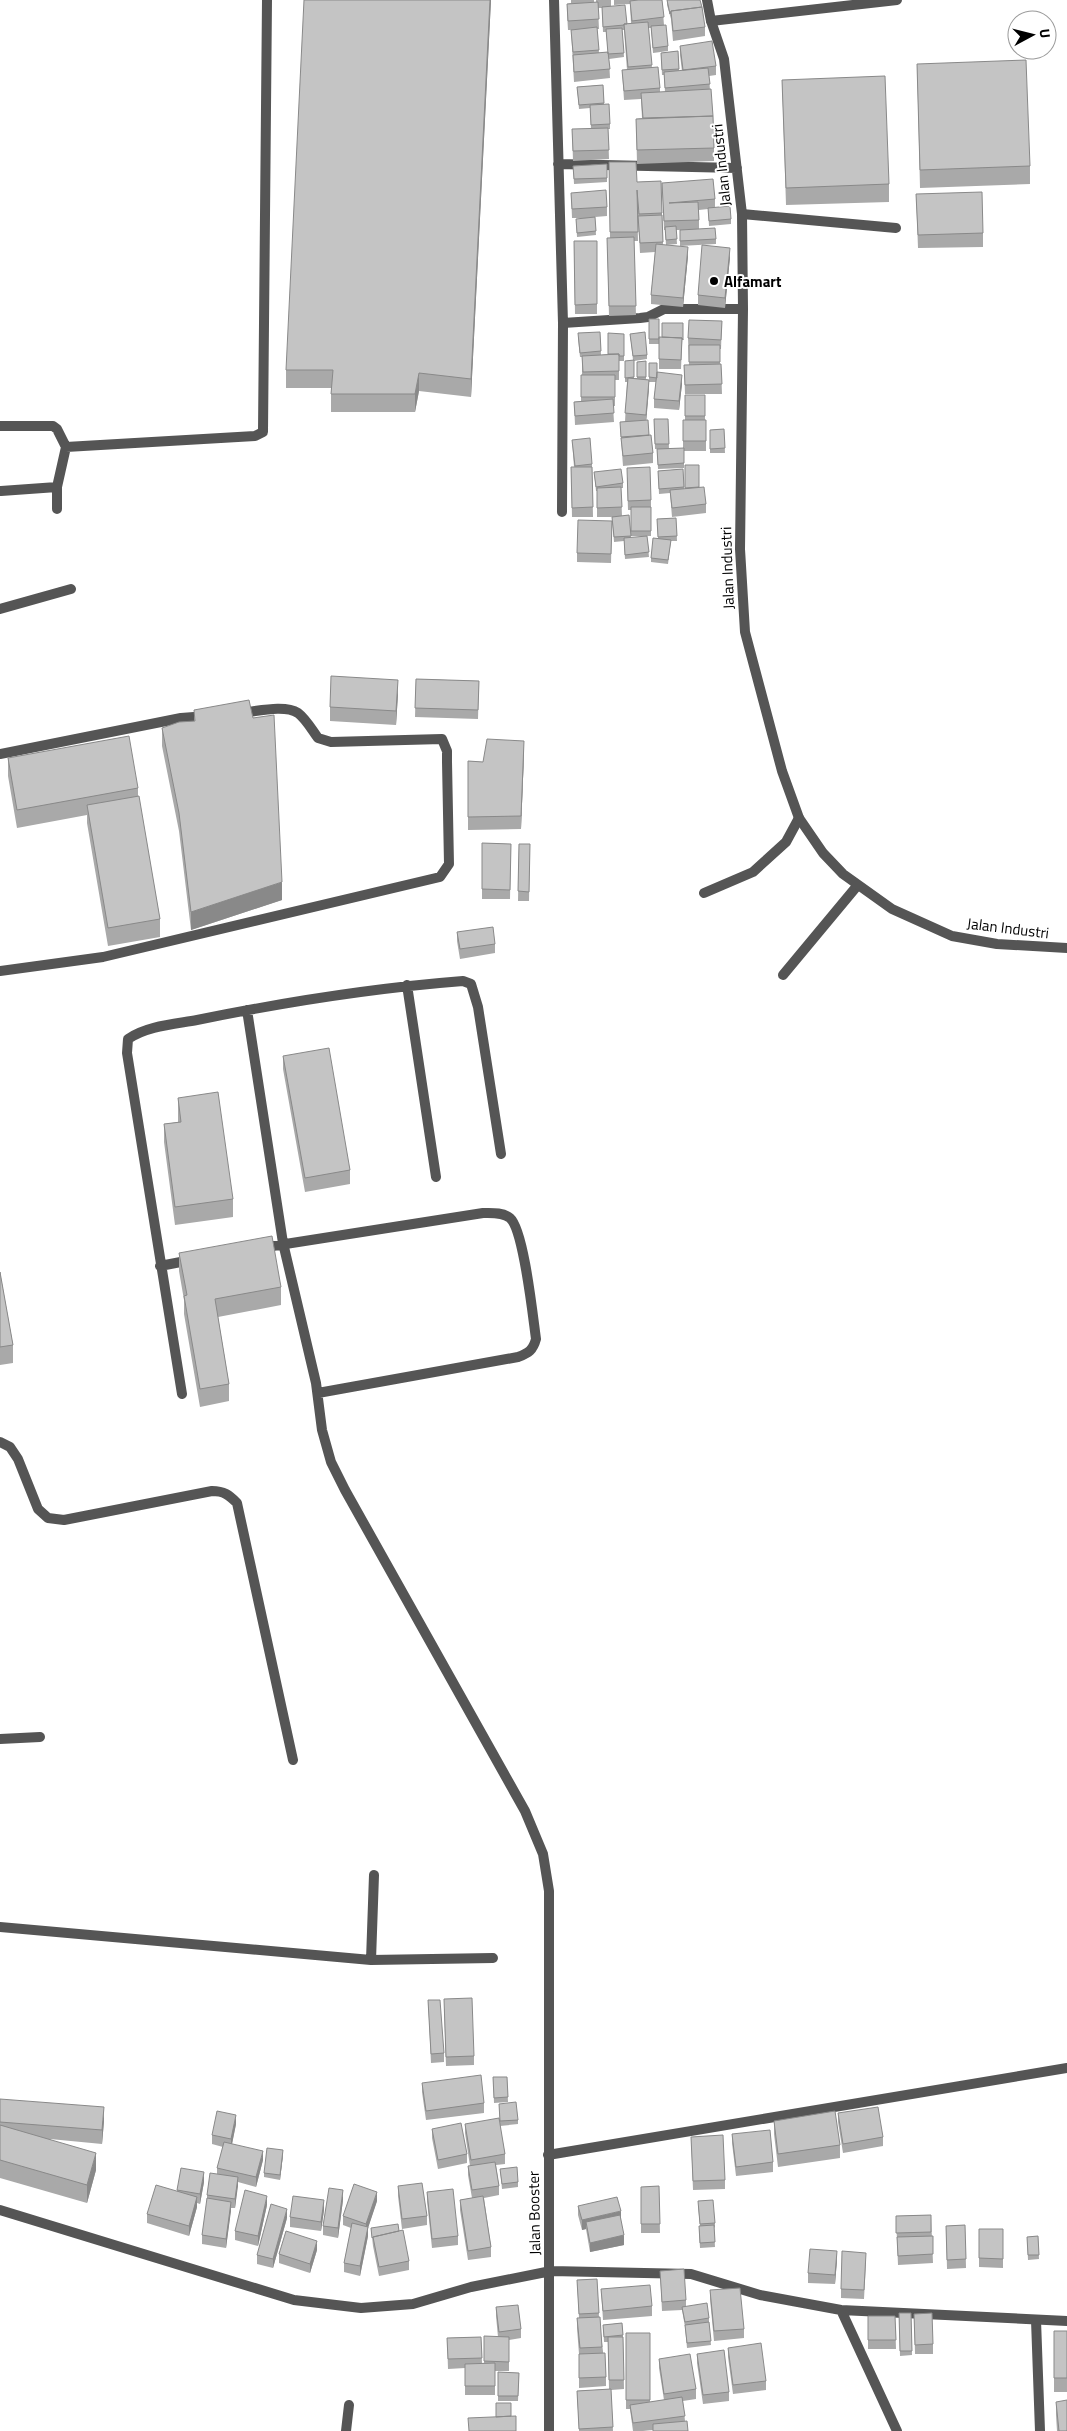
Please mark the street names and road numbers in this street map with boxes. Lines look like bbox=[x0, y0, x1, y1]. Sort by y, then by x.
street label: Jalan Industri bbox=[705, 123, 737, 207]
street label: Jalan Industri bbox=[714, 526, 740, 610]
street label: Jalan Industri bbox=[966, 912, 1050, 944]
street label: Jalan Booster bbox=[522, 2171, 546, 2255]

